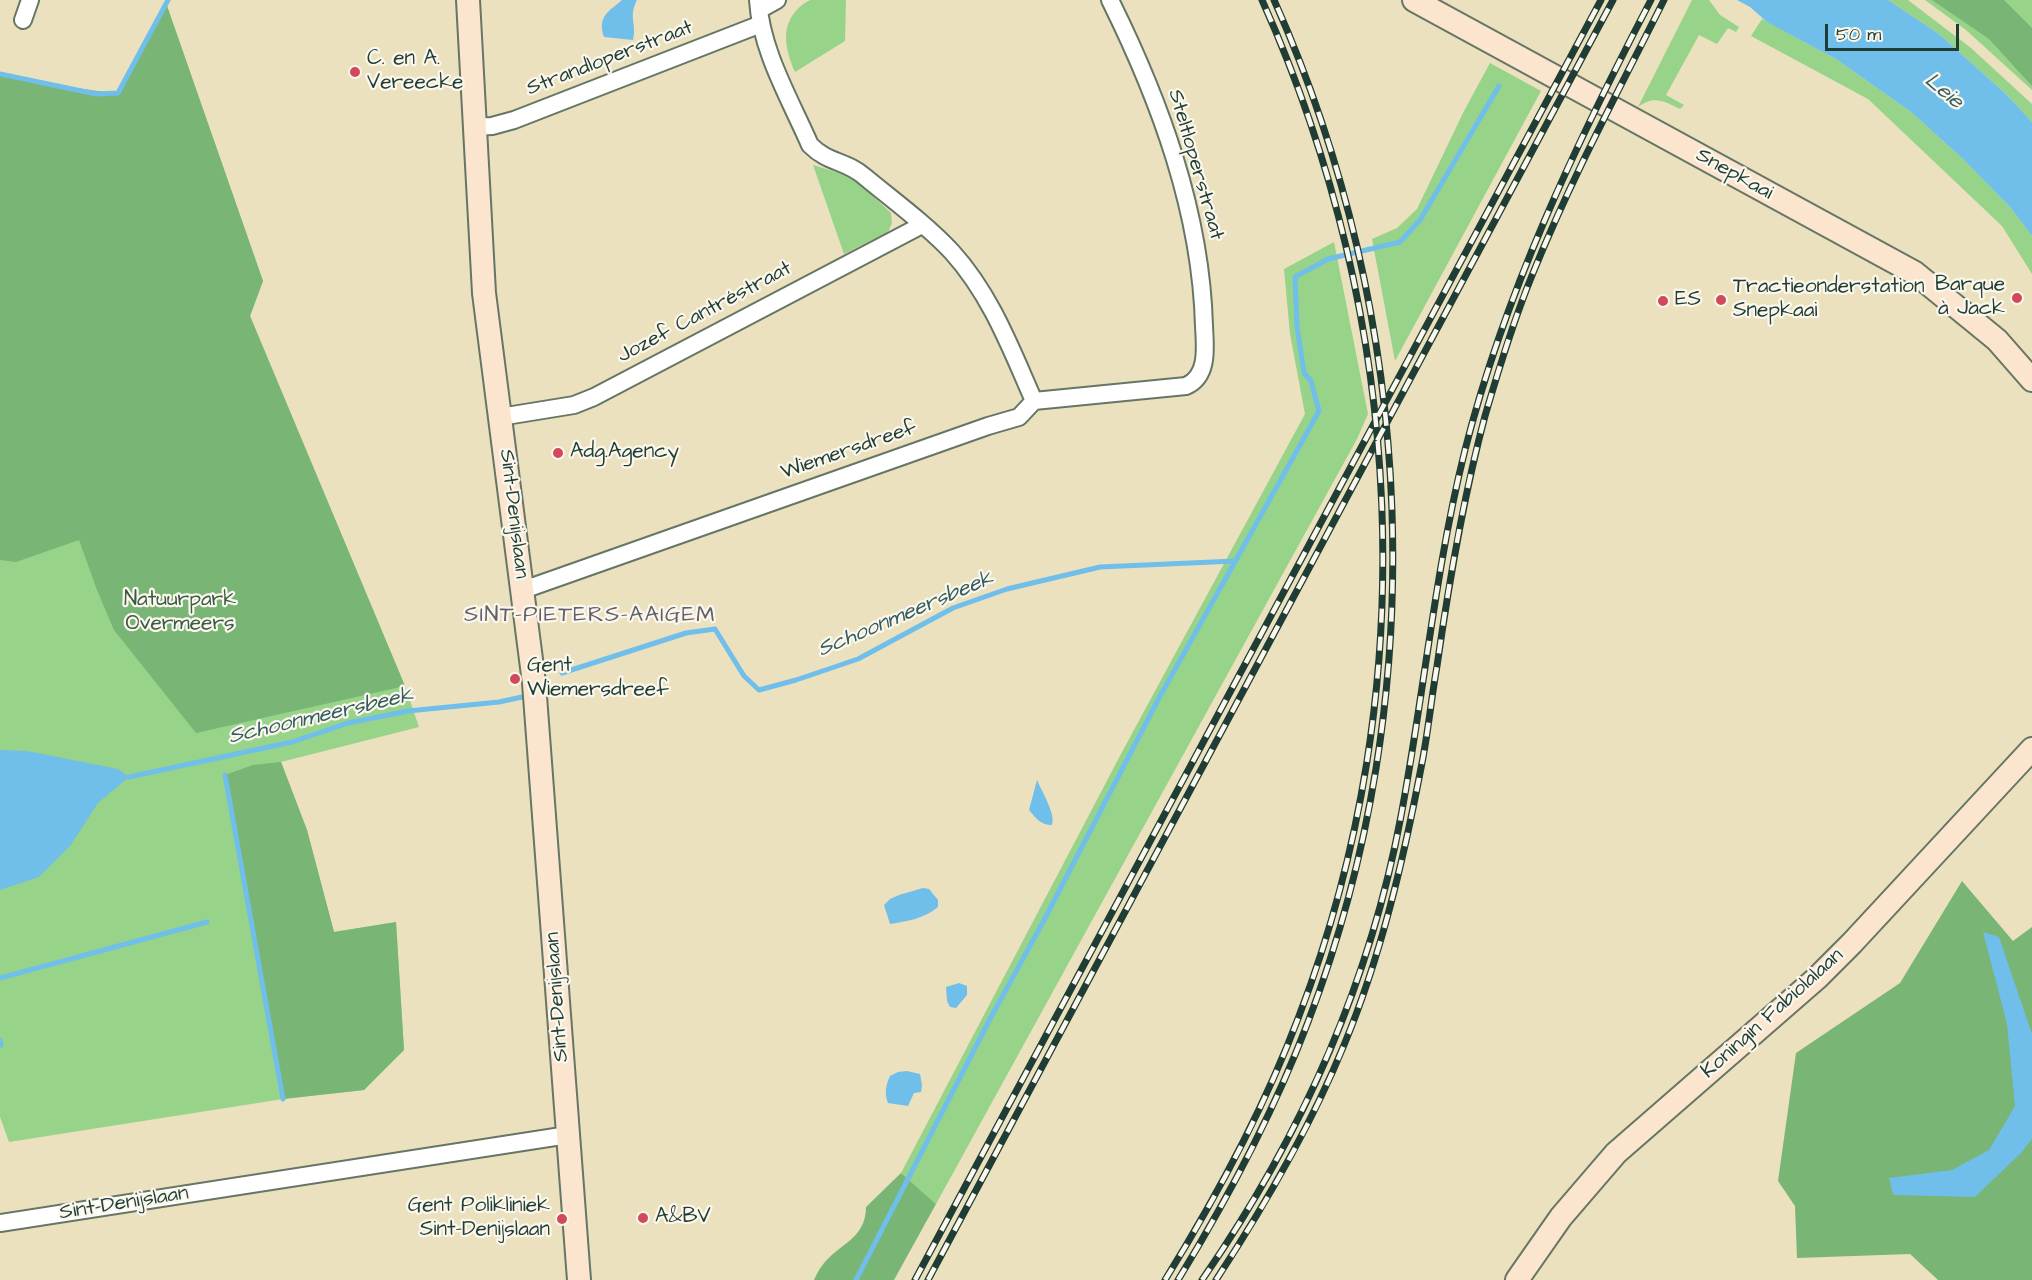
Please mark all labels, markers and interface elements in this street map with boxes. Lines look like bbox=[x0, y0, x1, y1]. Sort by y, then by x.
scale bar bbox=[1828, 12, 1962, 50]
street label: Strandloperstraat bbox=[523, 16, 697, 102]
text: 50 m bbox=[1836, 22, 1881, 47]
place label: C. en A. Vereecke bbox=[367, 47, 463, 97]
marker: C. en A. Vereecke bbox=[348, 65, 362, 79]
water label: Leie bbox=[1918, 68, 1968, 116]
street label: Steltloperstraat bbox=[1161, 87, 1229, 243]
street label: Snepkaai bbox=[1691, 143, 1777, 207]
street label: Jozef Cantréstraat bbox=[614, 256, 796, 370]
place label: Barque à Jack bbox=[1935, 273, 2005, 323]
place label: Tractieonderstation Snepkaai bbox=[1733, 275, 1924, 325]
place label: ES bbox=[1675, 288, 1701, 314]
marker: Barque à Jack bbox=[2010, 291, 2024, 305]
marker: Tractieonderstation Snepkaai bbox=[1714, 293, 1728, 307]
marker: ES bbox=[1656, 294, 1670, 308]
street label: Wiemersdreef bbox=[778, 416, 920, 486]
place label: Adg.Agency bbox=[570, 440, 679, 466]
marker: Adg.Agency bbox=[551, 446, 565, 460]
street label: Sint-Denijslaan bbox=[493, 448, 533, 580]
water label: Schoonmeersbeek bbox=[814, 566, 998, 664]
park label: Natuurpark Overmeers bbox=[124, 588, 236, 638]
district label: SINT-PIETERS-AAIGEM bbox=[464, 603, 716, 629]
place label: Gent Wiemersdreef bbox=[527, 654, 669, 704]
marker: Gent Wiemersdreef bbox=[508, 672, 522, 686]
water label: Schoonmeersbeek bbox=[226, 683, 416, 751]
street label: Sint-Denijslaan bbox=[541, 931, 575, 1063]
street label: Koningin Fabiolalaan bbox=[1697, 943, 1849, 1085]
street label: Sint-Denijslaan bbox=[58, 1181, 190, 1227]
place label: Gent Polikliniek Sint-Denijslaan bbox=[408, 1194, 550, 1244]
place label: A&BV bbox=[655, 1205, 711, 1231]
marker: A&BV bbox=[636, 1211, 650, 1225]
marker: Gent Polikliniek Sint-Denijslaan bbox=[555, 1212, 569, 1226]

